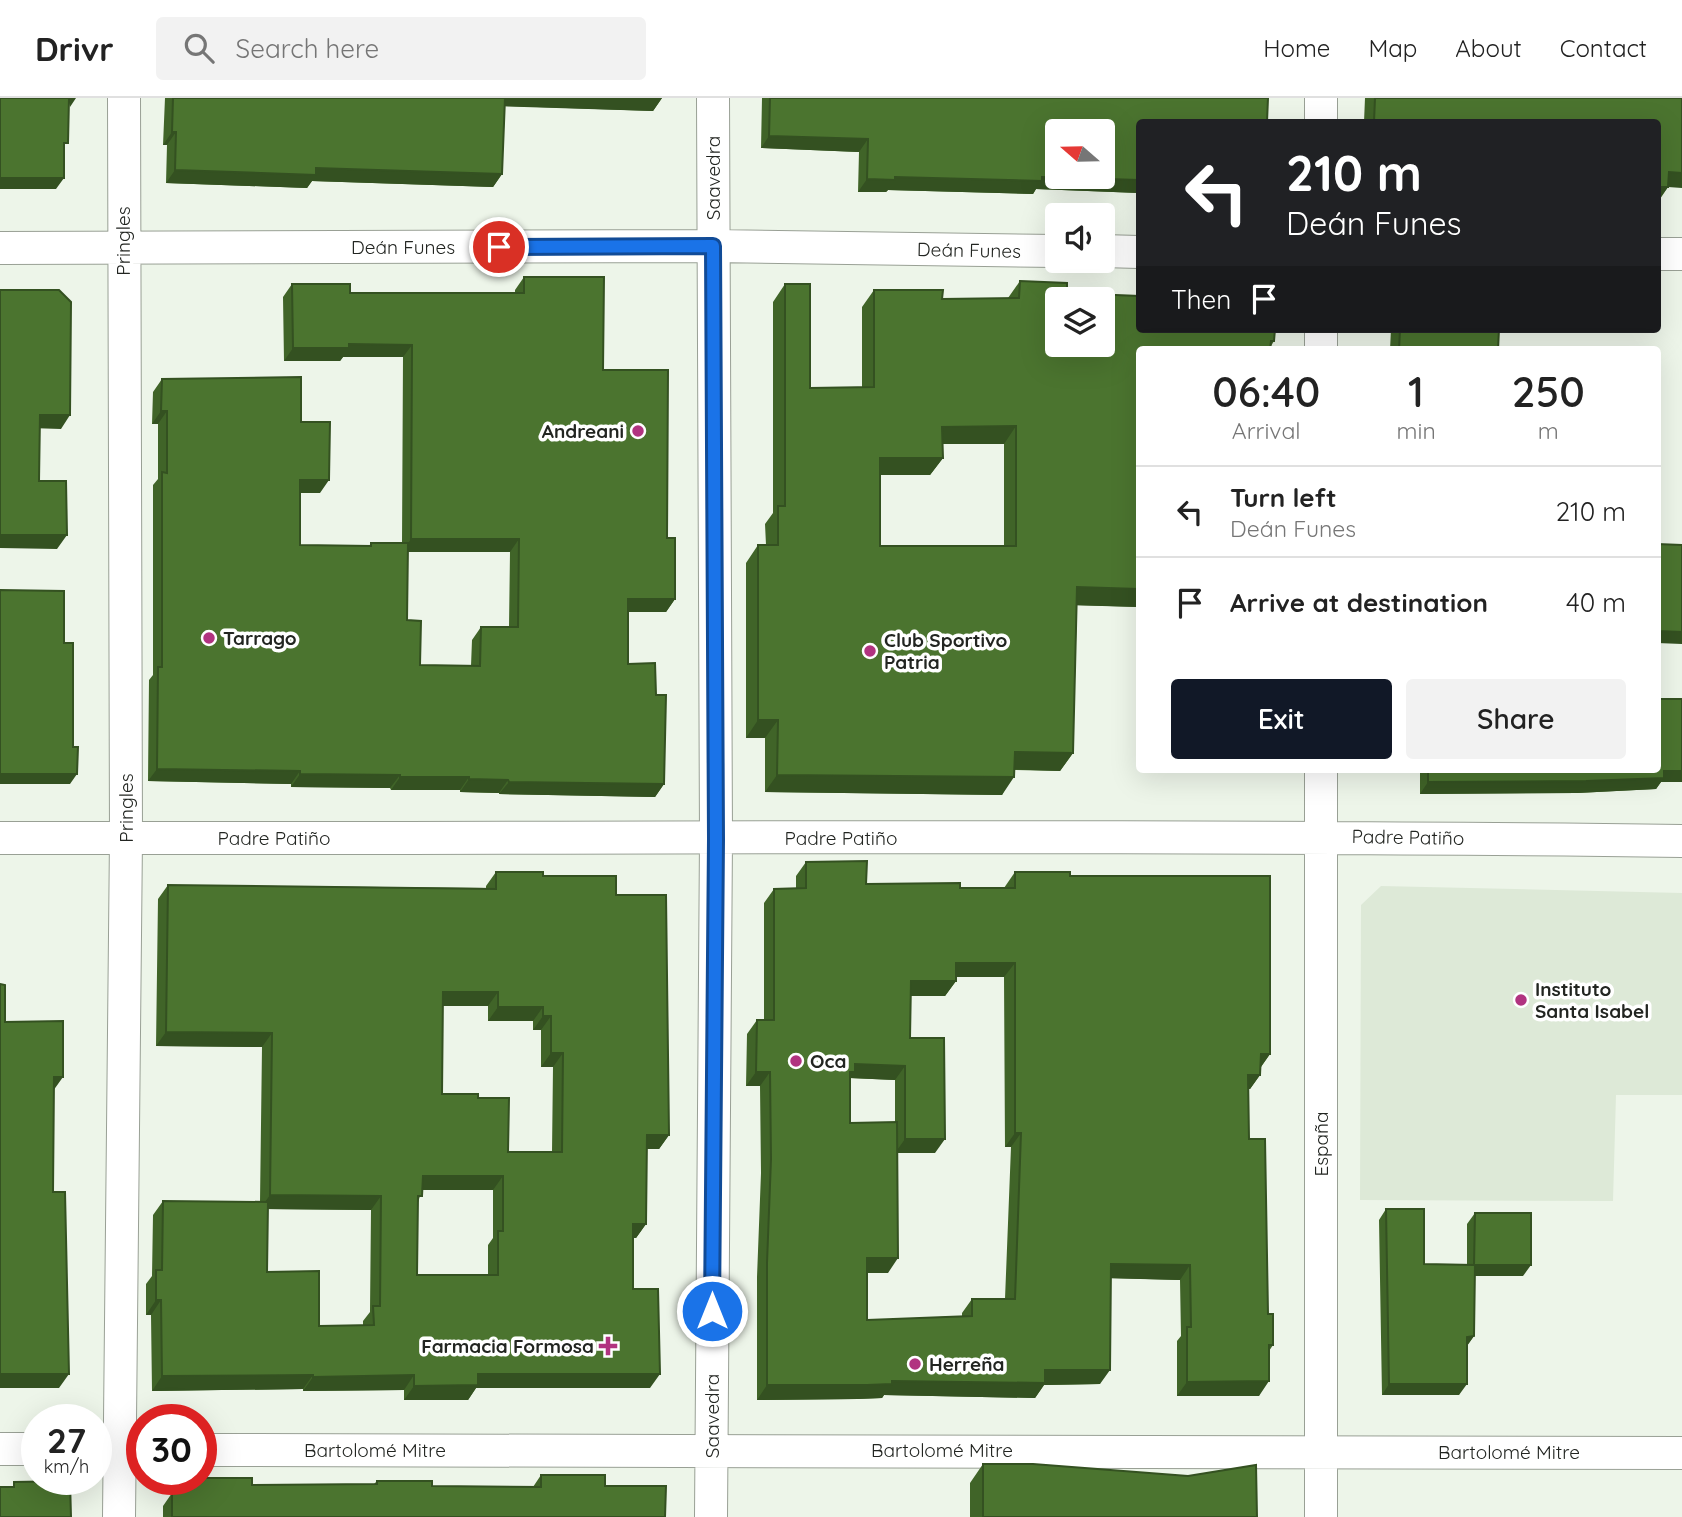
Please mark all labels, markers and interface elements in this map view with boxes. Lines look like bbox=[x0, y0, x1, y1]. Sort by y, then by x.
search box bbox=[156, 17, 646, 80]
text: Drivr bbox=[35, 28, 114, 69]
icon: search bbox=[180, 29, 218, 67]
text: Search here bbox=[236, 32, 379, 65]
text: Home bbox=[1263, 33, 1330, 63]
text: Map bbox=[1368, 33, 1417, 63]
text: About bbox=[1455, 33, 1522, 63]
text: Contact bbox=[1560, 33, 1647, 63]
north arrow bbox=[1045, 119, 1115, 189]
map controls bbox=[1045, 119, 1115, 357]
street label: Saavedra bbox=[701, 136, 725, 220]
text: 210 m bbox=[1286, 142, 1422, 203]
icon: left bbox=[1171, 147, 1262, 238]
button: sound bbox=[1045, 203, 1115, 273]
text: Deán Funes bbox=[1286, 203, 1462, 243]
street label: Pringles bbox=[111, 206, 135, 276]
pin bbox=[469, 217, 529, 277]
icon: arrive bbox=[480, 228, 518, 266]
street label: Deán Funes bbox=[351, 235, 455, 259]
street label: Deán Funes bbox=[917, 237, 1021, 263]
icon: arrive bbox=[1245, 280, 1283, 318]
text: Then bbox=[1171, 283, 1231, 316]
button: layers bbox=[1045, 287, 1115, 357]
text: 06:40 bbox=[1212, 365, 1320, 418]
text: 1 bbox=[1408, 365, 1424, 418]
text: 250 bbox=[1512, 365, 1585, 418]
text: Arrival bbox=[1232, 416, 1301, 445]
text: min bbox=[1396, 416, 1436, 445]
text: m bbox=[1538, 416, 1559, 445]
place label: Andreani bbox=[542, 419, 624, 443]
marker: Andreani bbox=[630, 423, 646, 439]
text: Turn left bbox=[1230, 481, 1337, 514]
icon: left bbox=[1171, 493, 1209, 531]
text: 210 m bbox=[1556, 495, 1626, 528]
text: Deán Funes bbox=[1230, 514, 1356, 543]
icon: arrive bbox=[1171, 584, 1209, 622]
text: Arrive at destination bbox=[1230, 586, 1488, 619]
text: 40 m bbox=[1566, 586, 1626, 619]
place label: Tarrago bbox=[223, 626, 297, 650]
place label: Club Sportivo Patria bbox=[884, 628, 1008, 674]
marker: Tarrago bbox=[201, 630, 217, 646]
marker: Club Sportivo Patria bbox=[862, 643, 878, 659]
button: Exit bbox=[1171, 679, 1392, 759]
button: Share bbox=[1406, 679, 1626, 759]
street label: Pringles bbox=[114, 773, 138, 843]
street label: Padre Patiño bbox=[1351, 824, 1465, 850]
street label: Padre Patiño bbox=[218, 826, 330, 850]
street label: Padre Patiño bbox=[785, 826, 897, 850]
place label: Instituto Santa Isabel bbox=[1535, 977, 1649, 1023]
marker: Instituto Santa Isabel bbox=[1513, 992, 1529, 1008]
place label: Oca bbox=[810, 1049, 846, 1073]
marker: Oca bbox=[788, 1053, 804, 1069]
street label: España bbox=[1309, 1111, 1333, 1177]
position arrow bbox=[675, 1274, 749, 1348]
place label: Farmacia Formosa bbox=[421, 1334, 594, 1358]
marker: Farmacia Formosa bbox=[600, 1338, 616, 1354]
place label: Herreña bbox=[929, 1352, 1004, 1376]
marker: Herreña bbox=[907, 1356, 923, 1372]
street label: Saavedra bbox=[700, 1374, 724, 1458]
speed limit sign: 30 bbox=[126, 1404, 217, 1495]
text: 27 bbox=[47, 1418, 86, 1462]
street label: Bartolomé Mitre bbox=[304, 1438, 446, 1462]
street label: Bartolomé Mitre bbox=[871, 1438, 1013, 1462]
street label: Bartolomé Mitre bbox=[1438, 1440, 1580, 1464]
text: km/h bbox=[44, 1455, 89, 1478]

